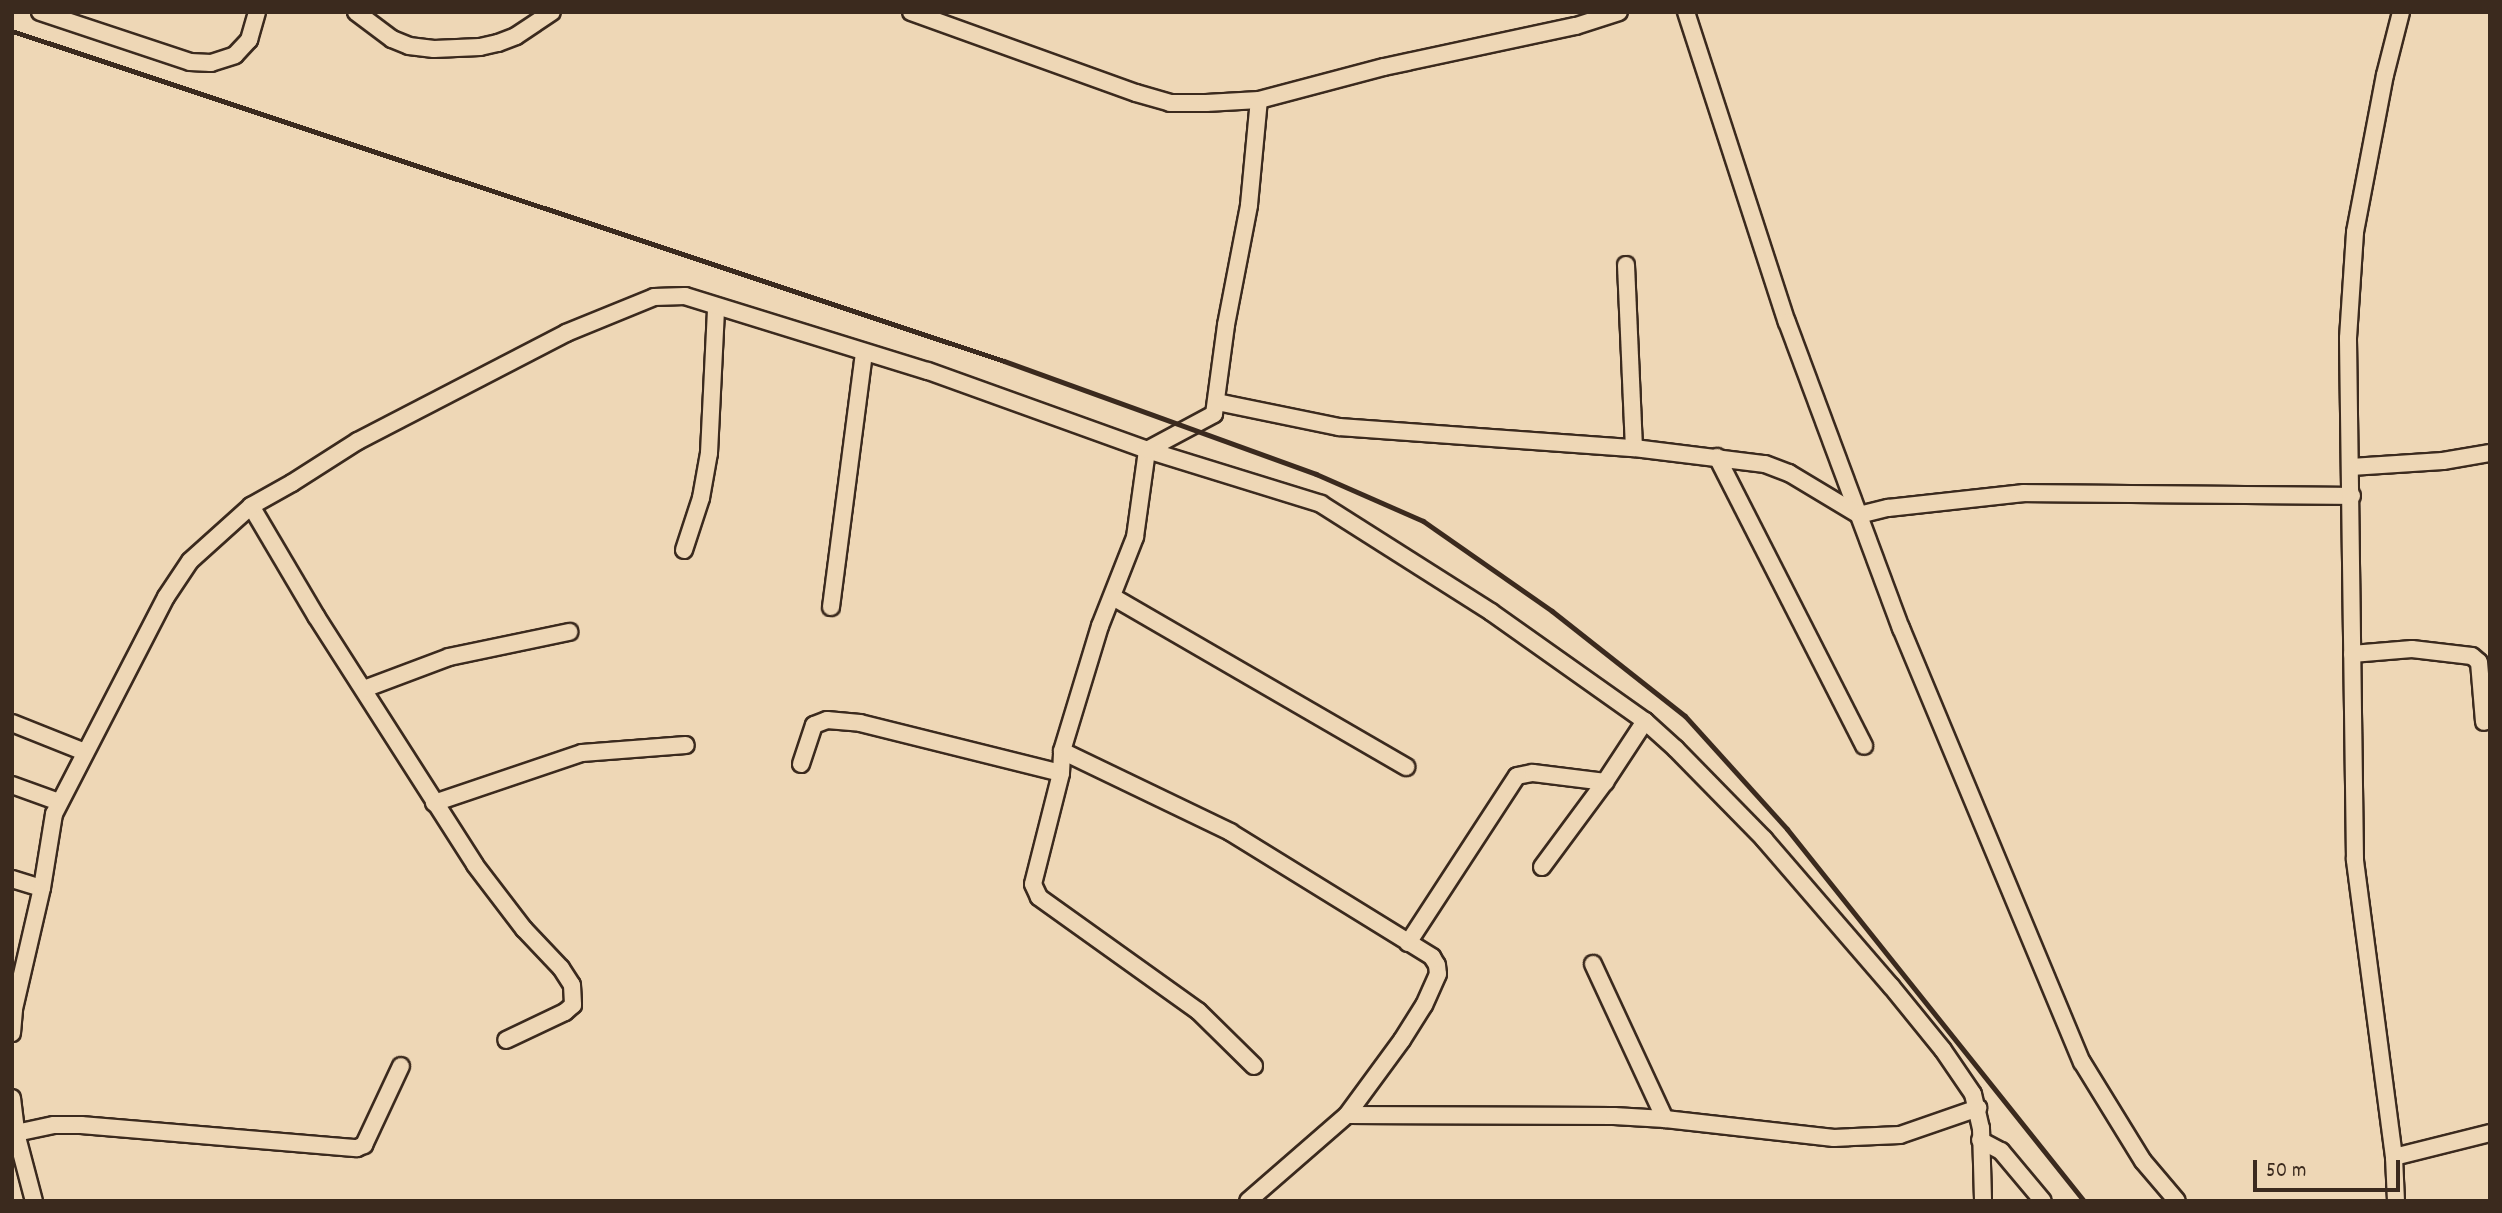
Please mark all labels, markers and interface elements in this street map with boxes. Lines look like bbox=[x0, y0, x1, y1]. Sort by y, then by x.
scale bar bbox=[2257, 1146, 2404, 1190]
text: 50 m bbox=[2266, 1157, 2306, 1187]

